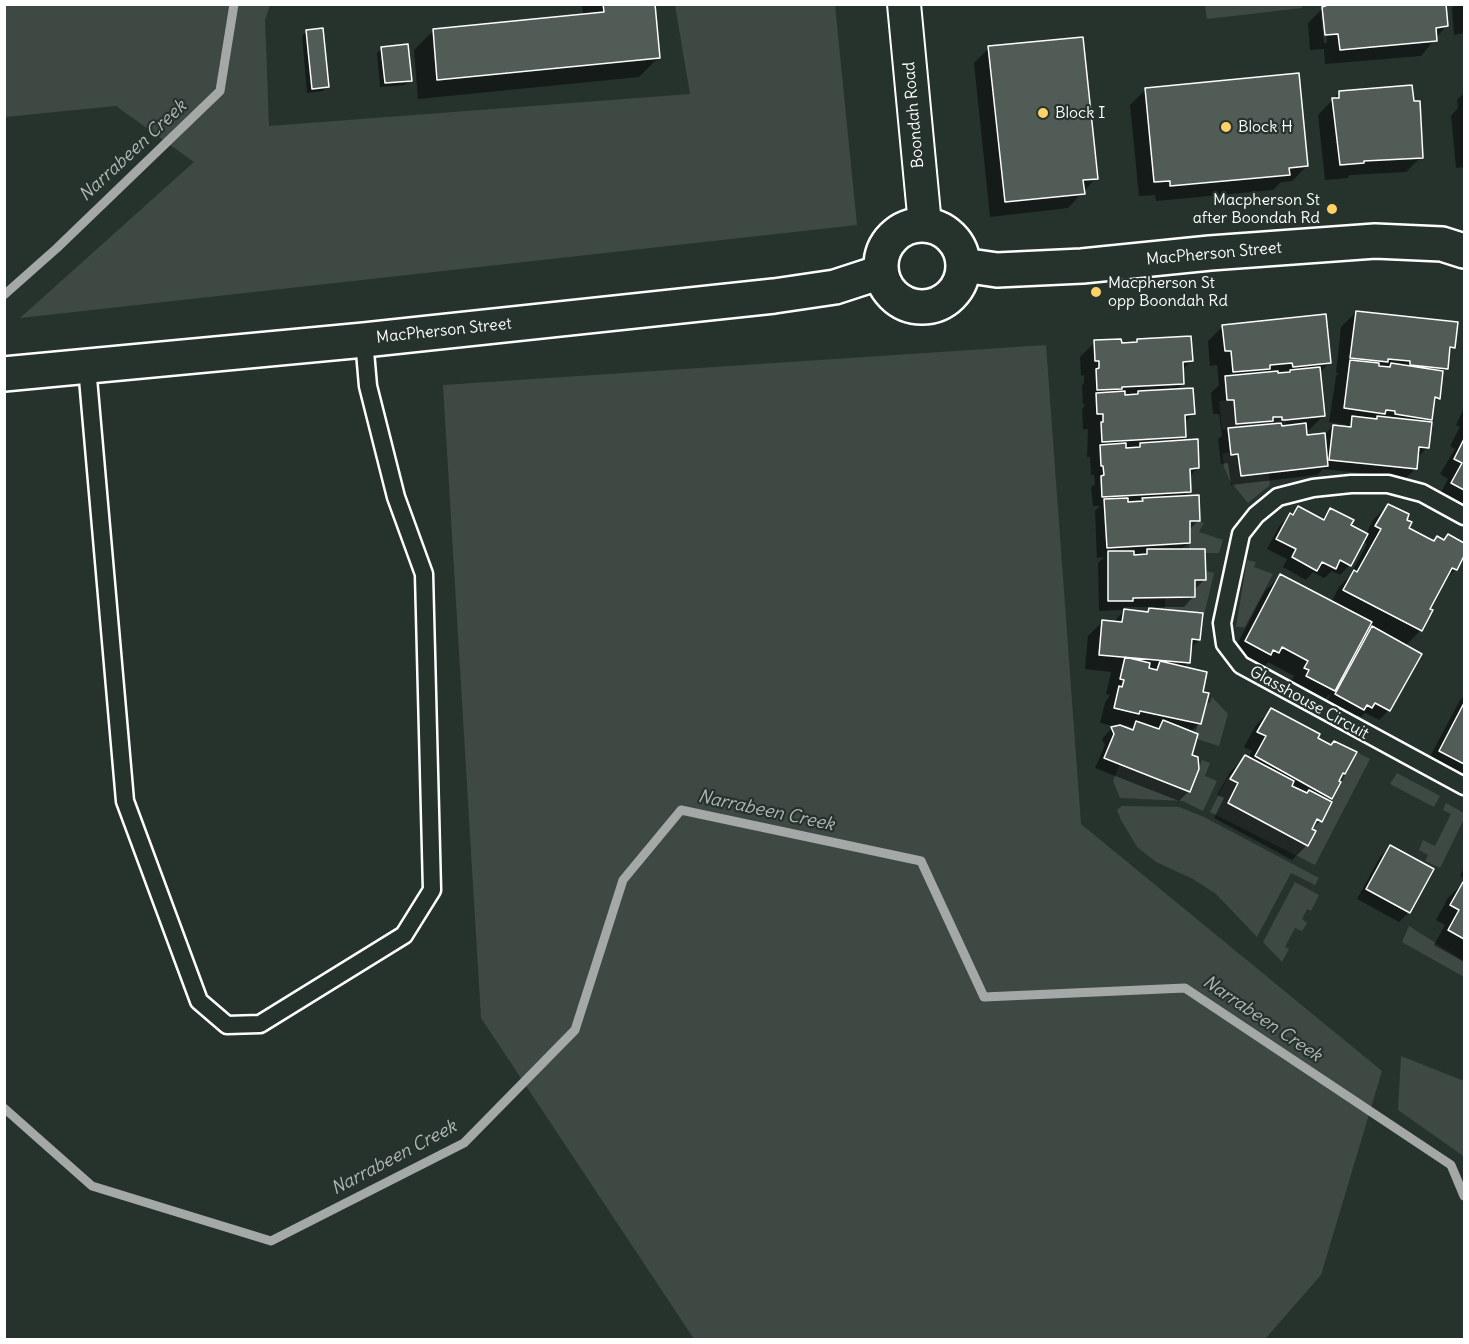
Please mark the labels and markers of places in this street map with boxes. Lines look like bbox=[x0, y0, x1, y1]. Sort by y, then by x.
place label: Block I bbox=[1055, 103, 1105, 123]
marker: Block I bbox=[1036, 106, 1050, 120]
place label: Block H bbox=[1238, 117, 1293, 137]
marker: Block H bbox=[1219, 120, 1233, 134]
place label: Macpherson St after Boondah Rd bbox=[1193, 190, 1320, 228]
marker: Macpherson St after Boondah Rd bbox=[1325, 202, 1339, 216]
place label: Macpherson St opp Boondah Rd bbox=[1108, 273, 1228, 311]
marker: Macpherson St opp Boondah Rd bbox=[1089, 285, 1103, 299]

